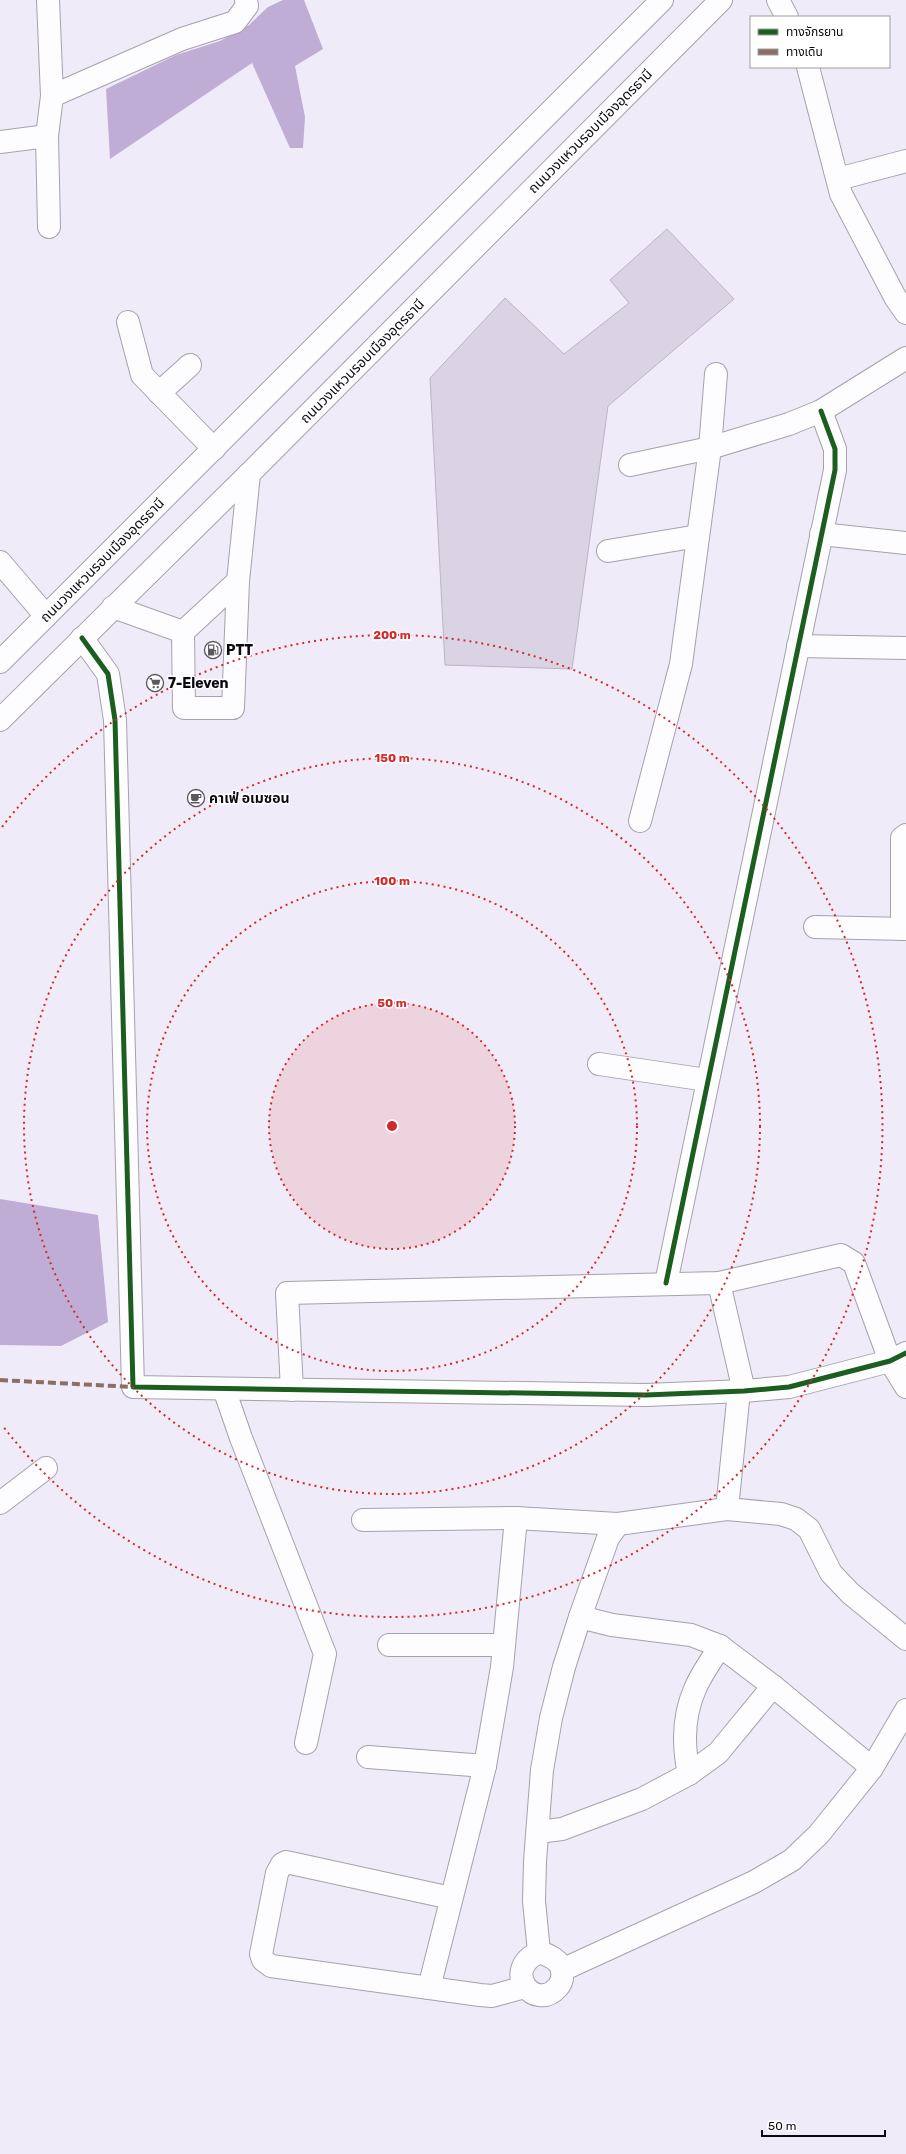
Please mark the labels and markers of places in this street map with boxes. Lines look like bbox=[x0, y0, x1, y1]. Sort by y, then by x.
fuel station icon: PTT bbox=[203, 640, 223, 660]
place label: PTT bbox=[226, 642, 253, 659]
supermarket icon: 7-Eleven bbox=[145, 673, 165, 693]
place label: 7-Eleven bbox=[168, 675, 229, 692]
cafe icon: คาเฟ่ อเมซอน bbox=[186, 788, 206, 808]
place label: คาเฟ่ อเมซอน bbox=[209, 790, 290, 807]
centre of rings bbox=[385, 1119, 399, 1133]

